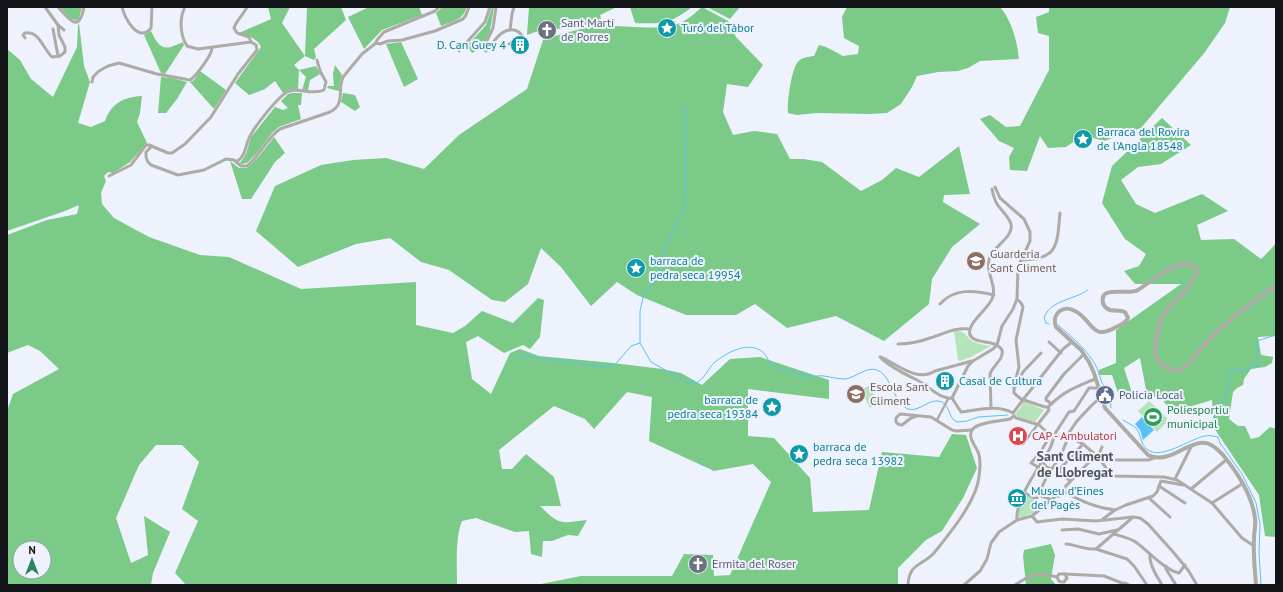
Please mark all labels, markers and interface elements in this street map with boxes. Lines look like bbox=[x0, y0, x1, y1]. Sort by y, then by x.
place label: Sant Martí de Porres bbox=[561, 15, 614, 44]
place icon: Turó del Tàbor bbox=[656, 17, 678, 39]
church icon: Sant Martí de Porres bbox=[536, 19, 558, 41]
place label: Turó del Tàbor bbox=[681, 20, 754, 35]
building icon: D. Can Guey 4 bbox=[509, 34, 531, 56]
place label: D. Can Guey 4 bbox=[437, 37, 506, 52]
place label: Barraca del Rovira de l'Angla 18548 bbox=[1097, 124, 1190, 153]
place icon: Barraca del Rovira de l'Angla 18548 bbox=[1072, 128, 1094, 150]
place label: Guarderia Sant Climent bbox=[990, 246, 1056, 275]
school or university icon: Guarderia Sant Climent bbox=[965, 250, 987, 272]
place label: barraca de pedra seca 19954 bbox=[650, 253, 741, 282]
place icon: barraca de pedra seca 19954 bbox=[625, 257, 647, 279]
building icon: Casal de Cultura bbox=[934, 370, 956, 392]
place label: Casal de Cultura bbox=[959, 373, 1042, 388]
place label: Escola Sant Climent bbox=[870, 379, 929, 408]
school or university icon: Escola Sant Climent bbox=[845, 383, 867, 405]
public building icon: Policia Local bbox=[1094, 384, 1116, 406]
place label: Policia Local bbox=[1119, 387, 1184, 402]
place label: barraca de pedra seca 19384 bbox=[667, 392, 758, 421]
place icon: barraca de pedra seca 19384 bbox=[761, 396, 783, 418]
place label: Poliesportiu municipal bbox=[1167, 402, 1229, 431]
sports icon: Poliesportiu municipal bbox=[1142, 406, 1164, 428]
hospital icon: CAP - Ambulatori bbox=[1007, 425, 1029, 447]
place label: CAP - Ambulatori bbox=[1032, 428, 1117, 443]
place label: barraca de pedra seca 13982 bbox=[813, 439, 904, 468]
place icon: barraca de pedra seca 13982 bbox=[788, 443, 810, 465]
district label: Sant Climent de Llobregat bbox=[1037, 447, 1114, 481]
place label: Museu d’Eines del Pagès bbox=[1031, 483, 1104, 512]
museum icon: Museu d’Eines del Pagès bbox=[1006, 487, 1028, 509]
north arrow bbox=[12, 540, 52, 580]
text: N bbox=[28, 543, 36, 557]
church icon: Ermita del Roser bbox=[687, 553, 709, 575]
place label: Ermita del Roser bbox=[712, 556, 796, 571]

